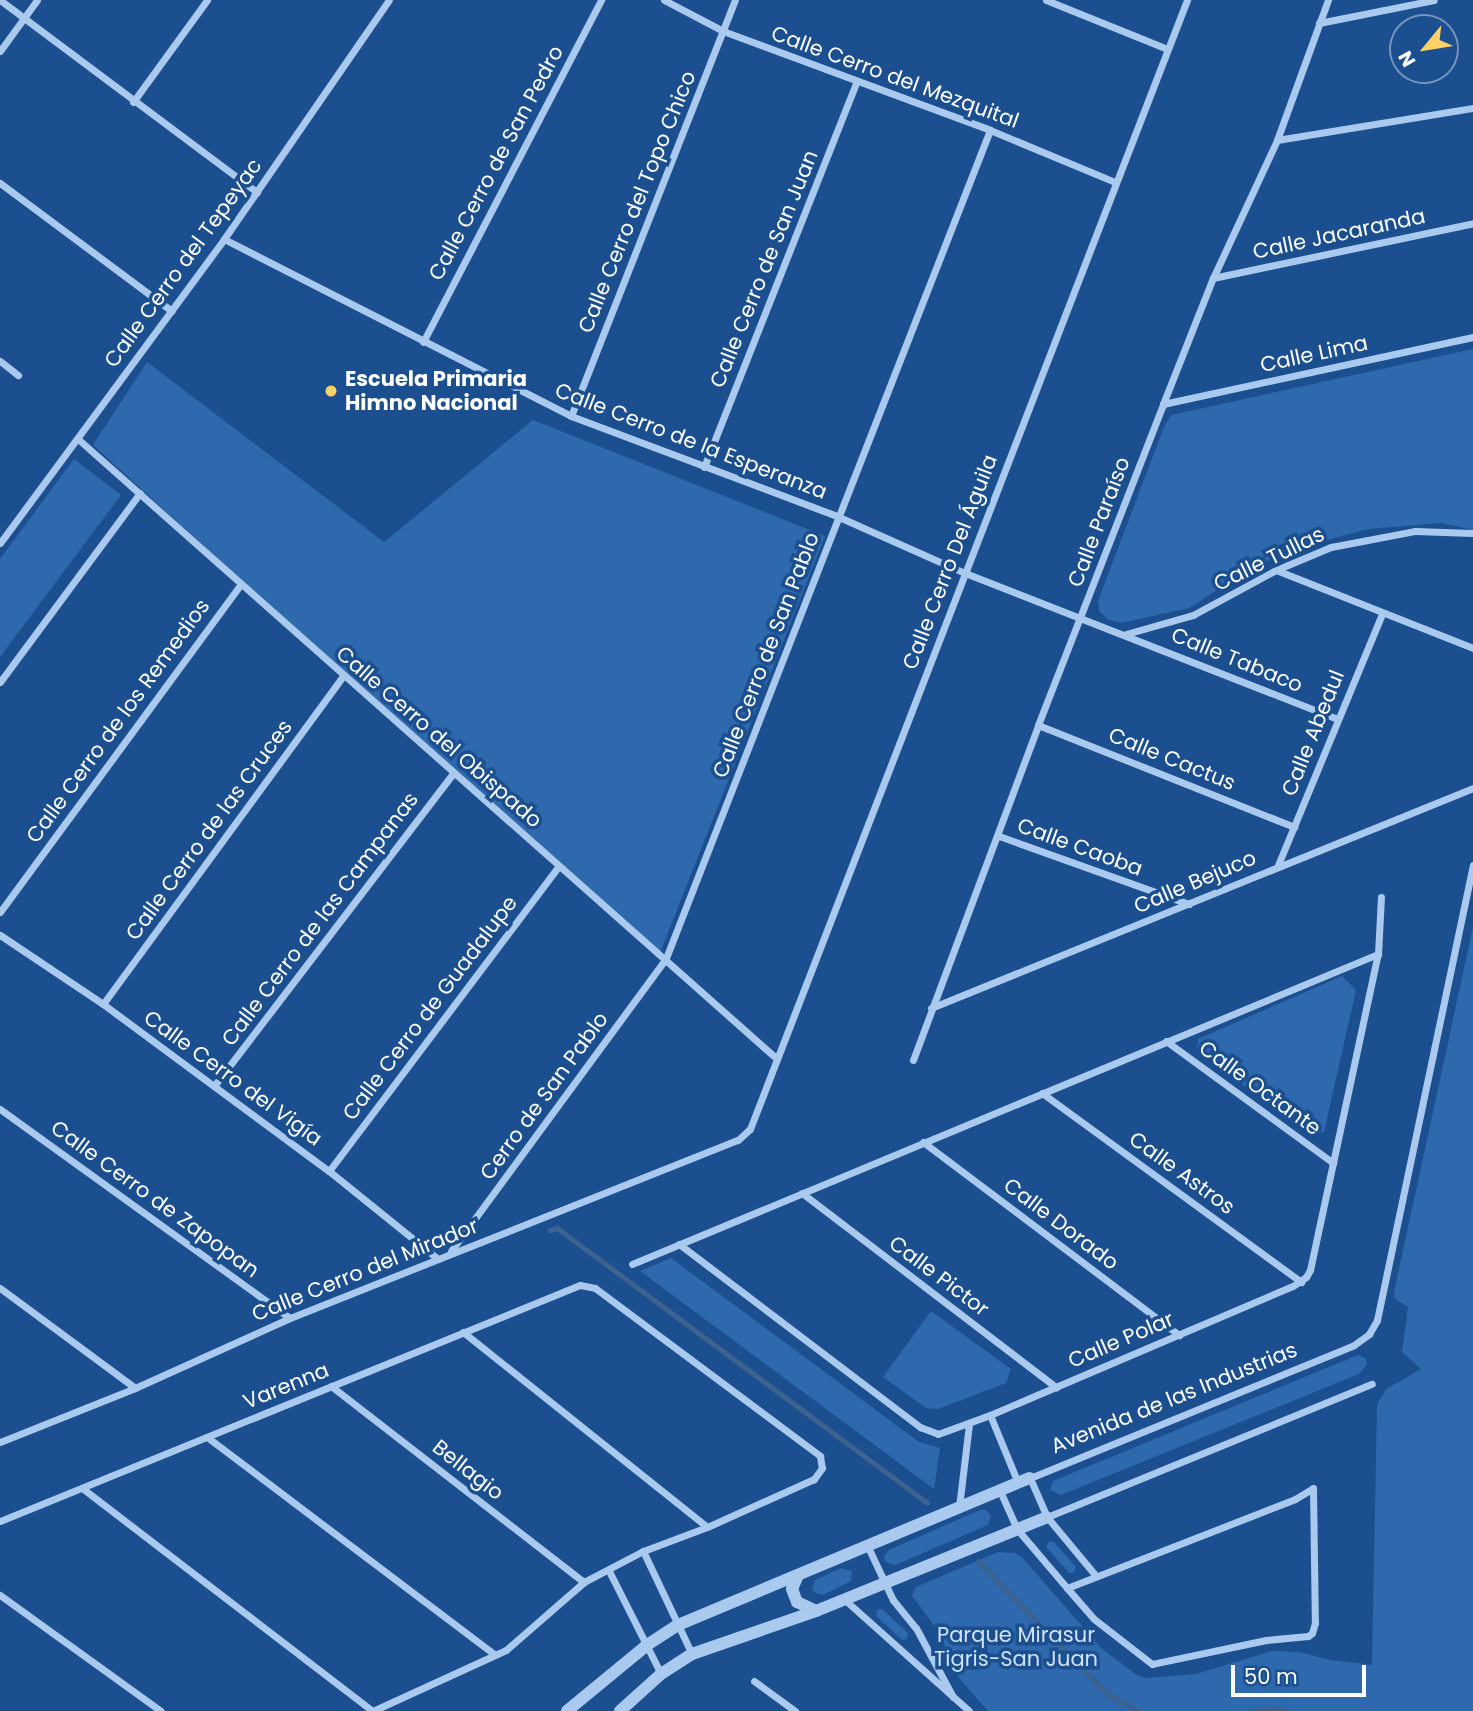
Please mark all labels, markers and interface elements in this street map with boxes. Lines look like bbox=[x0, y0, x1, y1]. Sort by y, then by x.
north arrow bbox=[1389, 14, 1459, 84]
street label: Calle Cerro del Mezquital bbox=[768, 20, 1022, 134]
street label: Calle Cerro de San Pedro bbox=[423, 41, 569, 285]
text: N bbox=[1392, 46, 1422, 72]
street label: Calle Cerro del Topo Chico bbox=[573, 67, 701, 337]
street label: Calle Cerro de San Juan bbox=[705, 147, 823, 391]
street label: Calle Cerro del Tepeyac bbox=[99, 154, 267, 372]
street label: Calle Jacaranda bbox=[1251, 203, 1427, 265]
street label: Calle Lima bbox=[1258, 330, 1370, 378]
place label: Escuela Primaria Himno Nacional bbox=[345, 366, 527, 416]
street label: Calle Cerro de la Esperanza bbox=[551, 377, 831, 505]
marker: Escuela Primaria Himno Nacional bbox=[323, 383, 339, 399]
street label: Calle Cerro Del Águila bbox=[897, 451, 1003, 673]
street label: Calle Paraíso bbox=[1063, 453, 1135, 591]
street label: Calle Tullas bbox=[1210, 521, 1328, 597]
street label: Calle Cerro de San Pablo bbox=[707, 529, 825, 781]
street label: Calle Cerro de los Remedios bbox=[21, 594, 215, 848]
street label: Calle Tabaco bbox=[1168, 622, 1306, 698]
street label: Calle Cerro del Obispado bbox=[331, 641, 547, 833]
street label: Calle Abedul bbox=[1276, 666, 1350, 800]
street label: Calle Cerro de las Cruces bbox=[121, 715, 297, 945]
street label: Calle Cactus bbox=[1105, 722, 1239, 796]
street label: Calle Cerro de las Campanas bbox=[216, 787, 424, 1051]
street label: Calle Caoba bbox=[1014, 813, 1146, 881]
street label: Calle Bejuco bbox=[1130, 845, 1260, 919]
street label: Calle Cerro de Guadalupe bbox=[337, 891, 523, 1125]
street label: Calle Cerro del Vigía bbox=[139, 1005, 327, 1151]
street label: Cerro de San Pablo bbox=[475, 1007, 613, 1185]
street label: Calle Octante bbox=[1194, 1035, 1326, 1141]
street label: Calle Cerro de Zapopan bbox=[46, 1115, 264, 1283]
street label: Calle Astros bbox=[1124, 1126, 1240, 1220]
street label: Calle Dorado bbox=[999, 1173, 1123, 1275]
street label: Calle Cerro del Mirador bbox=[248, 1213, 482, 1327]
street label: Calle Pictor bbox=[884, 1230, 994, 1322]
street label: Calle Polar bbox=[1064, 1306, 1178, 1374]
street label: Avenida de las Industrias bbox=[1047, 1337, 1301, 1459]
street label: Varenna bbox=[239, 1357, 333, 1415]
street label: Bellagio bbox=[427, 1434, 509, 1506]
park label: Parque Mirasur Tigris-San Juan bbox=[934, 1622, 1098, 1672]
scale bar bbox=[1235, 1652, 1370, 1696]
text: 50 m bbox=[1244, 1662, 1298, 1691]

